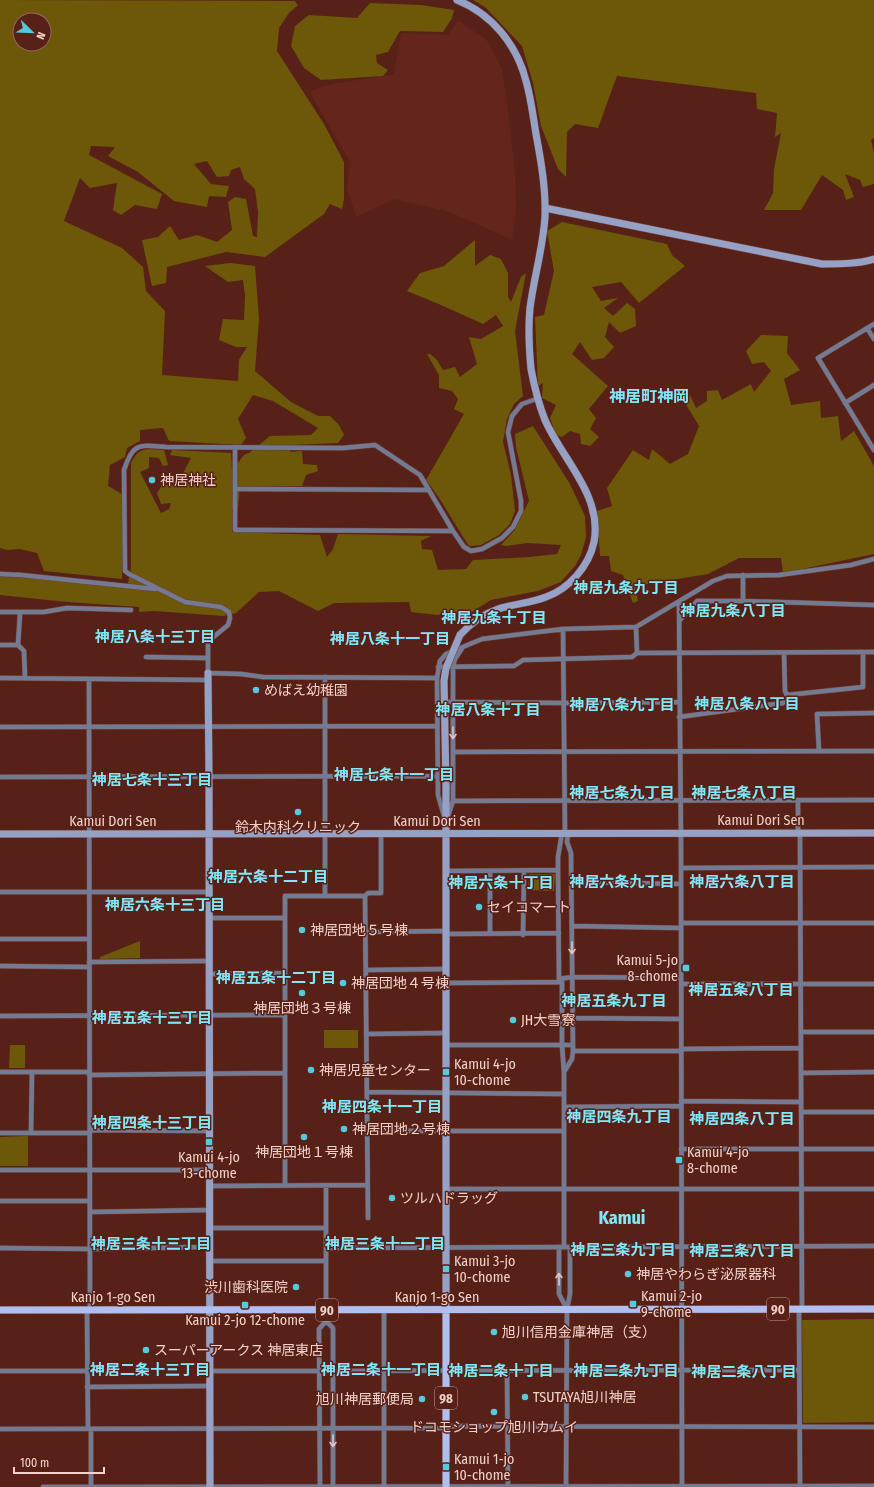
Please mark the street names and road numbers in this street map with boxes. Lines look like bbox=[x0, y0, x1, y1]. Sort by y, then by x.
street label: Kamui Dori Sen bbox=[717, 812, 805, 829]
street label: Kamui Dori Sen bbox=[69, 813, 157, 830]
street label: Kamui Dori Sen bbox=[393, 813, 481, 830]
street label: Kanjo 1-go Sen bbox=[71, 1289, 155, 1306]
street label: Kanjo 1-go Sen bbox=[395, 1289, 479, 1306]
road number: 90 bbox=[767, 1298, 789, 1320]
road number: 90 bbox=[316, 1299, 338, 1321]
road number: 98 bbox=[435, 1387, 457, 1409]

